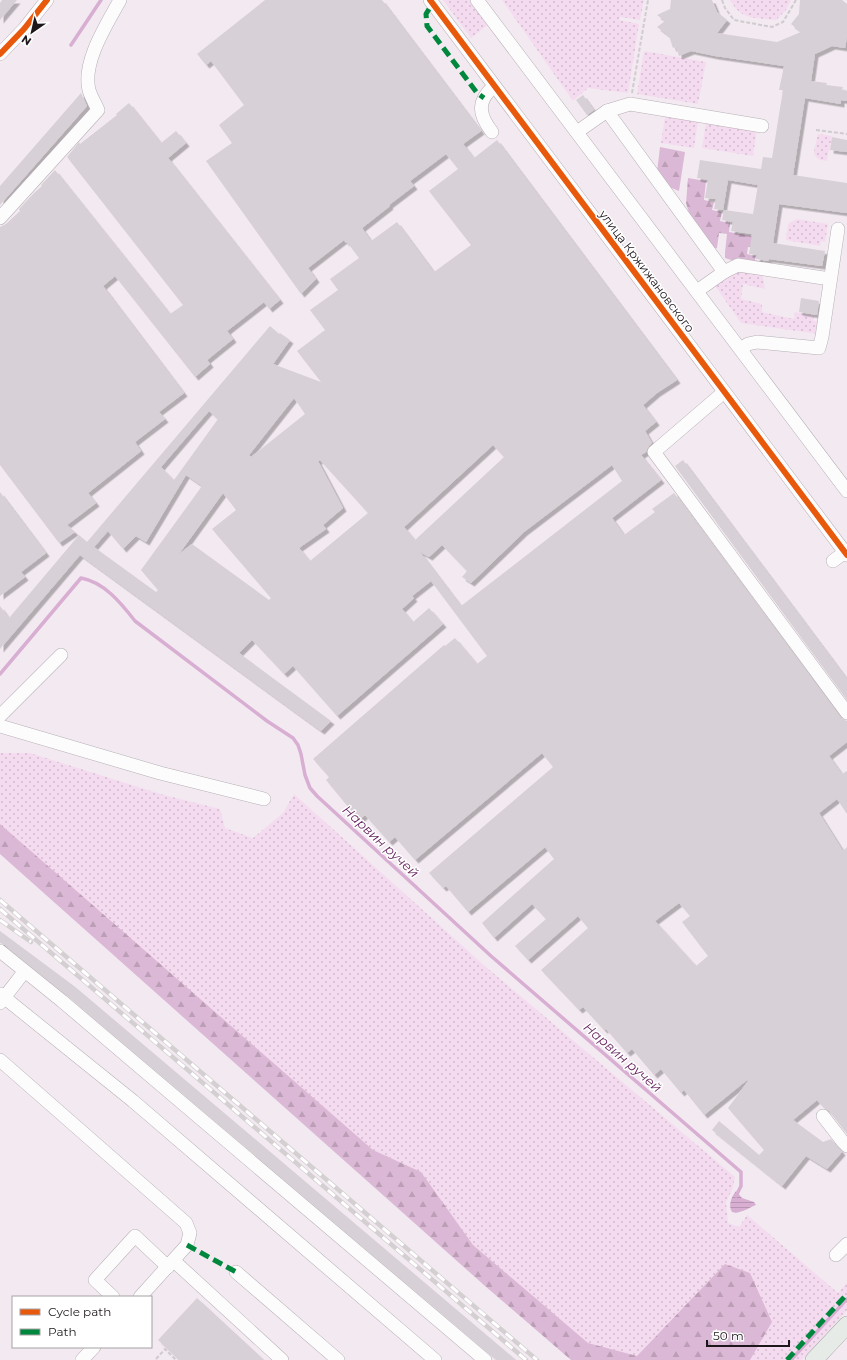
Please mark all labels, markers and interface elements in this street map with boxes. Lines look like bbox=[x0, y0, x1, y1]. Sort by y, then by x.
north arrow bbox=[12, 12, 52, 52]
text: N bbox=[19, 32, 34, 49]
street label: улица Кржижановского bbox=[596, 206, 698, 335]
water label: Нарвин ручей bbox=[340, 802, 422, 880]
water label: Нарвин ручей bbox=[581, 1019, 665, 1095]
legend bbox=[12, 1296, 152, 1348]
text: Cycle path bbox=[48, 1304, 111, 1319]
scale bar bbox=[707, 1322, 789, 1348]
text: Path bbox=[48, 1324, 77, 1339]
text: 50 m bbox=[713, 1328, 744, 1343]

